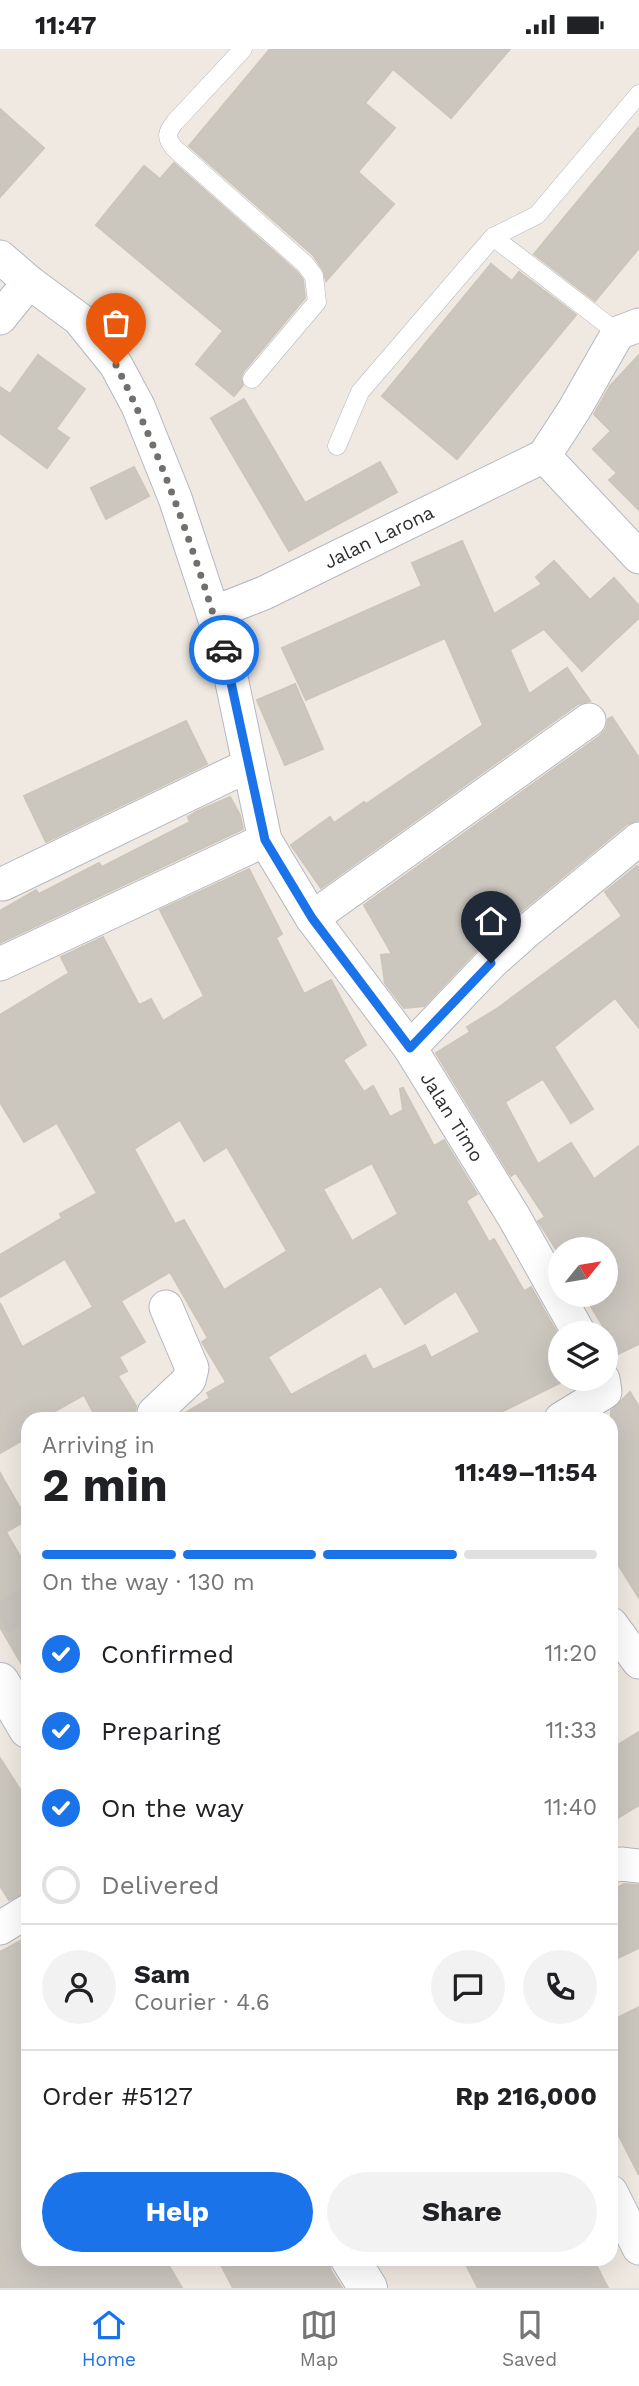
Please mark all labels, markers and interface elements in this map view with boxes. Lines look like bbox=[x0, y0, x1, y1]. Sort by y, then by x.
text: 11:47 bbox=[35, 10, 97, 40]
pin bbox=[86, 293, 146, 365]
icon: bag bbox=[97, 304, 135, 342]
street label: Jalan Larona bbox=[320, 500, 438, 574]
courier bbox=[189, 615, 259, 685]
icon: car bbox=[205, 631, 243, 669]
pin bbox=[461, 891, 521, 963]
icon: home bbox=[472, 902, 510, 940]
street label: Jalan Timo bbox=[415, 1068, 489, 1166]
north arrow bbox=[548, 1237, 618, 1307]
map controls bbox=[548, 1237, 618, 1391]
button: layers bbox=[548, 1321, 618, 1391]
text: Arriving in bbox=[42, 1432, 155, 1459]
text: 11:49–11:54 bbox=[455, 1457, 597, 1487]
text: 2 min bbox=[42, 1458, 168, 1512]
text: On the way · 130 m bbox=[42, 1569, 255, 1596]
icon: check bbox=[42, 1635, 80, 1673]
text: Confirmed bbox=[101, 1639, 234, 1669]
text: 11:20 bbox=[545, 1640, 597, 1667]
icon: check bbox=[42, 1712, 80, 1750]
text: Preparing bbox=[101, 1716, 221, 1746]
text: 11:33 bbox=[545, 1717, 597, 1744]
icon: check bbox=[42, 1789, 80, 1827]
text: On the way bbox=[101, 1793, 244, 1823]
text: 11:40 bbox=[544, 1794, 597, 1821]
text: Delivered bbox=[101, 1870, 220, 1900]
button: person bbox=[42, 1950, 116, 2024]
button: chat bbox=[431, 1950, 505, 2024]
button: phone bbox=[523, 1950, 597, 2024]
text: Sam bbox=[134, 1959, 190, 1989]
text: Courier · 4.6 bbox=[134, 1989, 270, 2016]
text: Order #5127 bbox=[42, 2081, 193, 2111]
text: Rp 216,000 bbox=[455, 2081, 597, 2111]
button: Help bbox=[42, 2172, 313, 2252]
button: Share bbox=[327, 2172, 597, 2252]
tab: Home bbox=[82, 2306, 136, 2371]
tab: Map bbox=[300, 2306, 338, 2371]
tab: Saved bbox=[502, 2306, 557, 2371]

